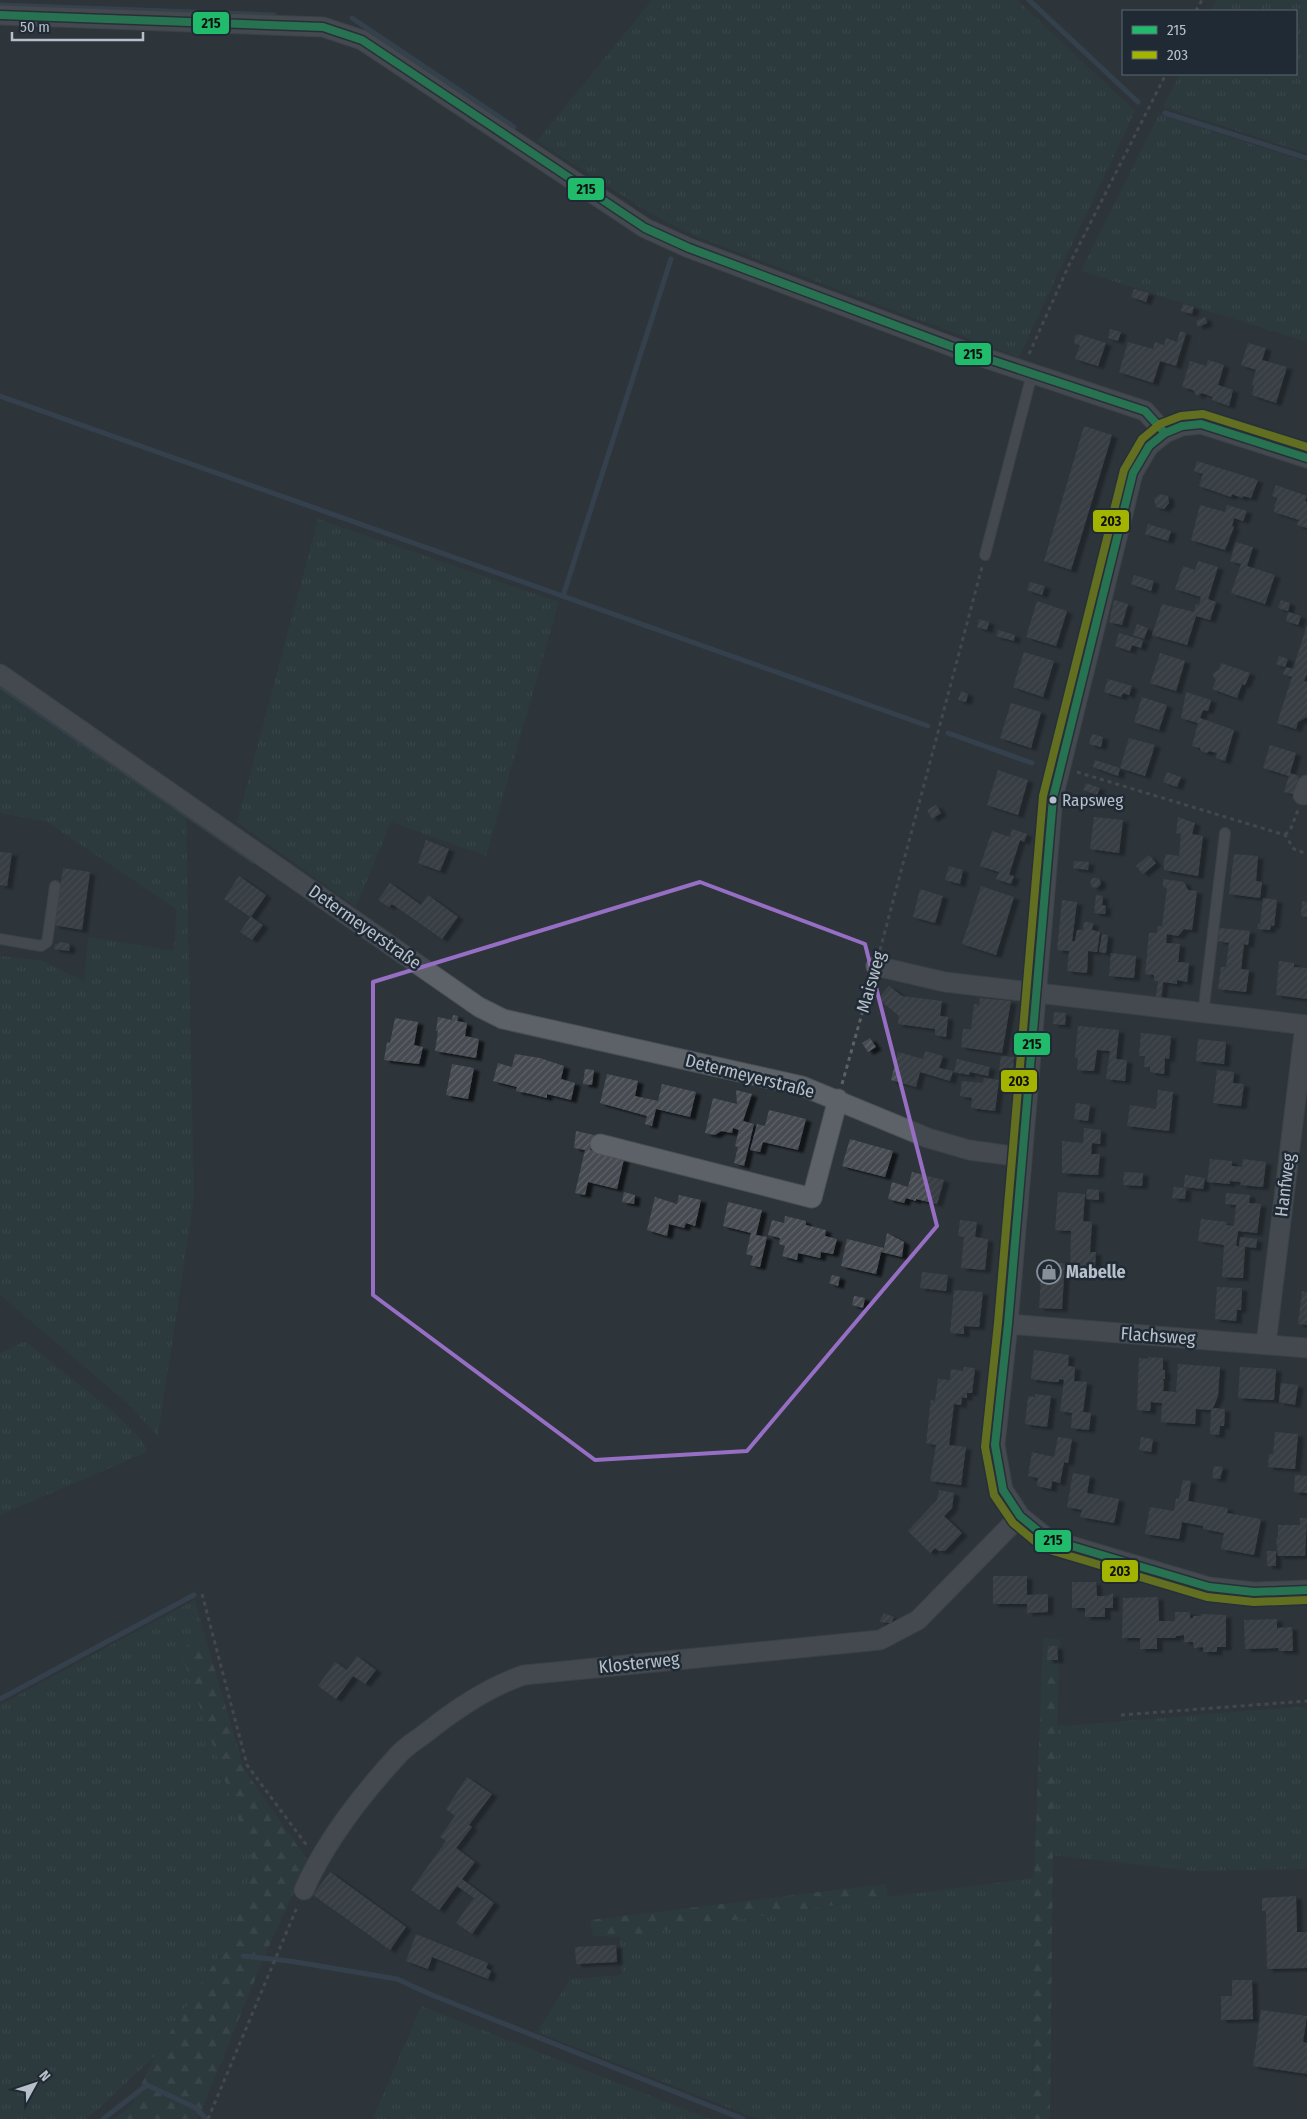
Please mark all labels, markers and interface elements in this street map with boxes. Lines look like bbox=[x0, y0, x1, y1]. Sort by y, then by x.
scale bar bbox=[12, 10, 144, 42]
legend bbox=[1122, 10, 1297, 75]
line badge: 215 bbox=[192, 11, 230, 35]
text: 215 bbox=[200, 15, 221, 32]
text: 50 m bbox=[20, 18, 50, 36]
text: 215 bbox=[1167, 21, 1186, 39]
text: 203 bbox=[1167, 46, 1188, 64]
line badge: 215 bbox=[567, 177, 605, 201]
text: 215 bbox=[575, 181, 596, 198]
line badge: 215 bbox=[954, 342, 992, 366]
text: 215 bbox=[962, 346, 983, 363]
line badge: 203 bbox=[1092, 509, 1130, 533]
text: 203 bbox=[1100, 513, 1122, 530]
place label: Rapsweg bbox=[1062, 790, 1123, 811]
marker: Rapsweg bbox=[1048, 795, 1058, 805]
street label: Determeyerstraße bbox=[304, 880, 426, 974]
street label: Maisweg bbox=[852, 948, 890, 1015]
line badge: 215 bbox=[1013, 1032, 1051, 1056]
text: 215 bbox=[1021, 1036, 1042, 1053]
street label: Determeyerstraße bbox=[683, 1049, 817, 1103]
line badge: 203 bbox=[1000, 1069, 1038, 1093]
text: 203 bbox=[1008, 1073, 1030, 1090]
street label: Hanfweg bbox=[1270, 1151, 1300, 1218]
shop icon: Mabelle bbox=[1036, 1259, 1062, 1285]
place label: Mabelle bbox=[1066, 1261, 1126, 1283]
street label: Flachsweg bbox=[1120, 1322, 1197, 1350]
line badge: 215 bbox=[1034, 1529, 1072, 1553]
text: 215 bbox=[1042, 1532, 1063, 1549]
line badge: 203 bbox=[1101, 1559, 1139, 1583]
text: 203 bbox=[1109, 1563, 1131, 1580]
street label: Klosterweg bbox=[597, 1648, 681, 1678]
north arrow bbox=[10, 2059, 60, 2109]
text: N bbox=[35, 2067, 54, 2085]

